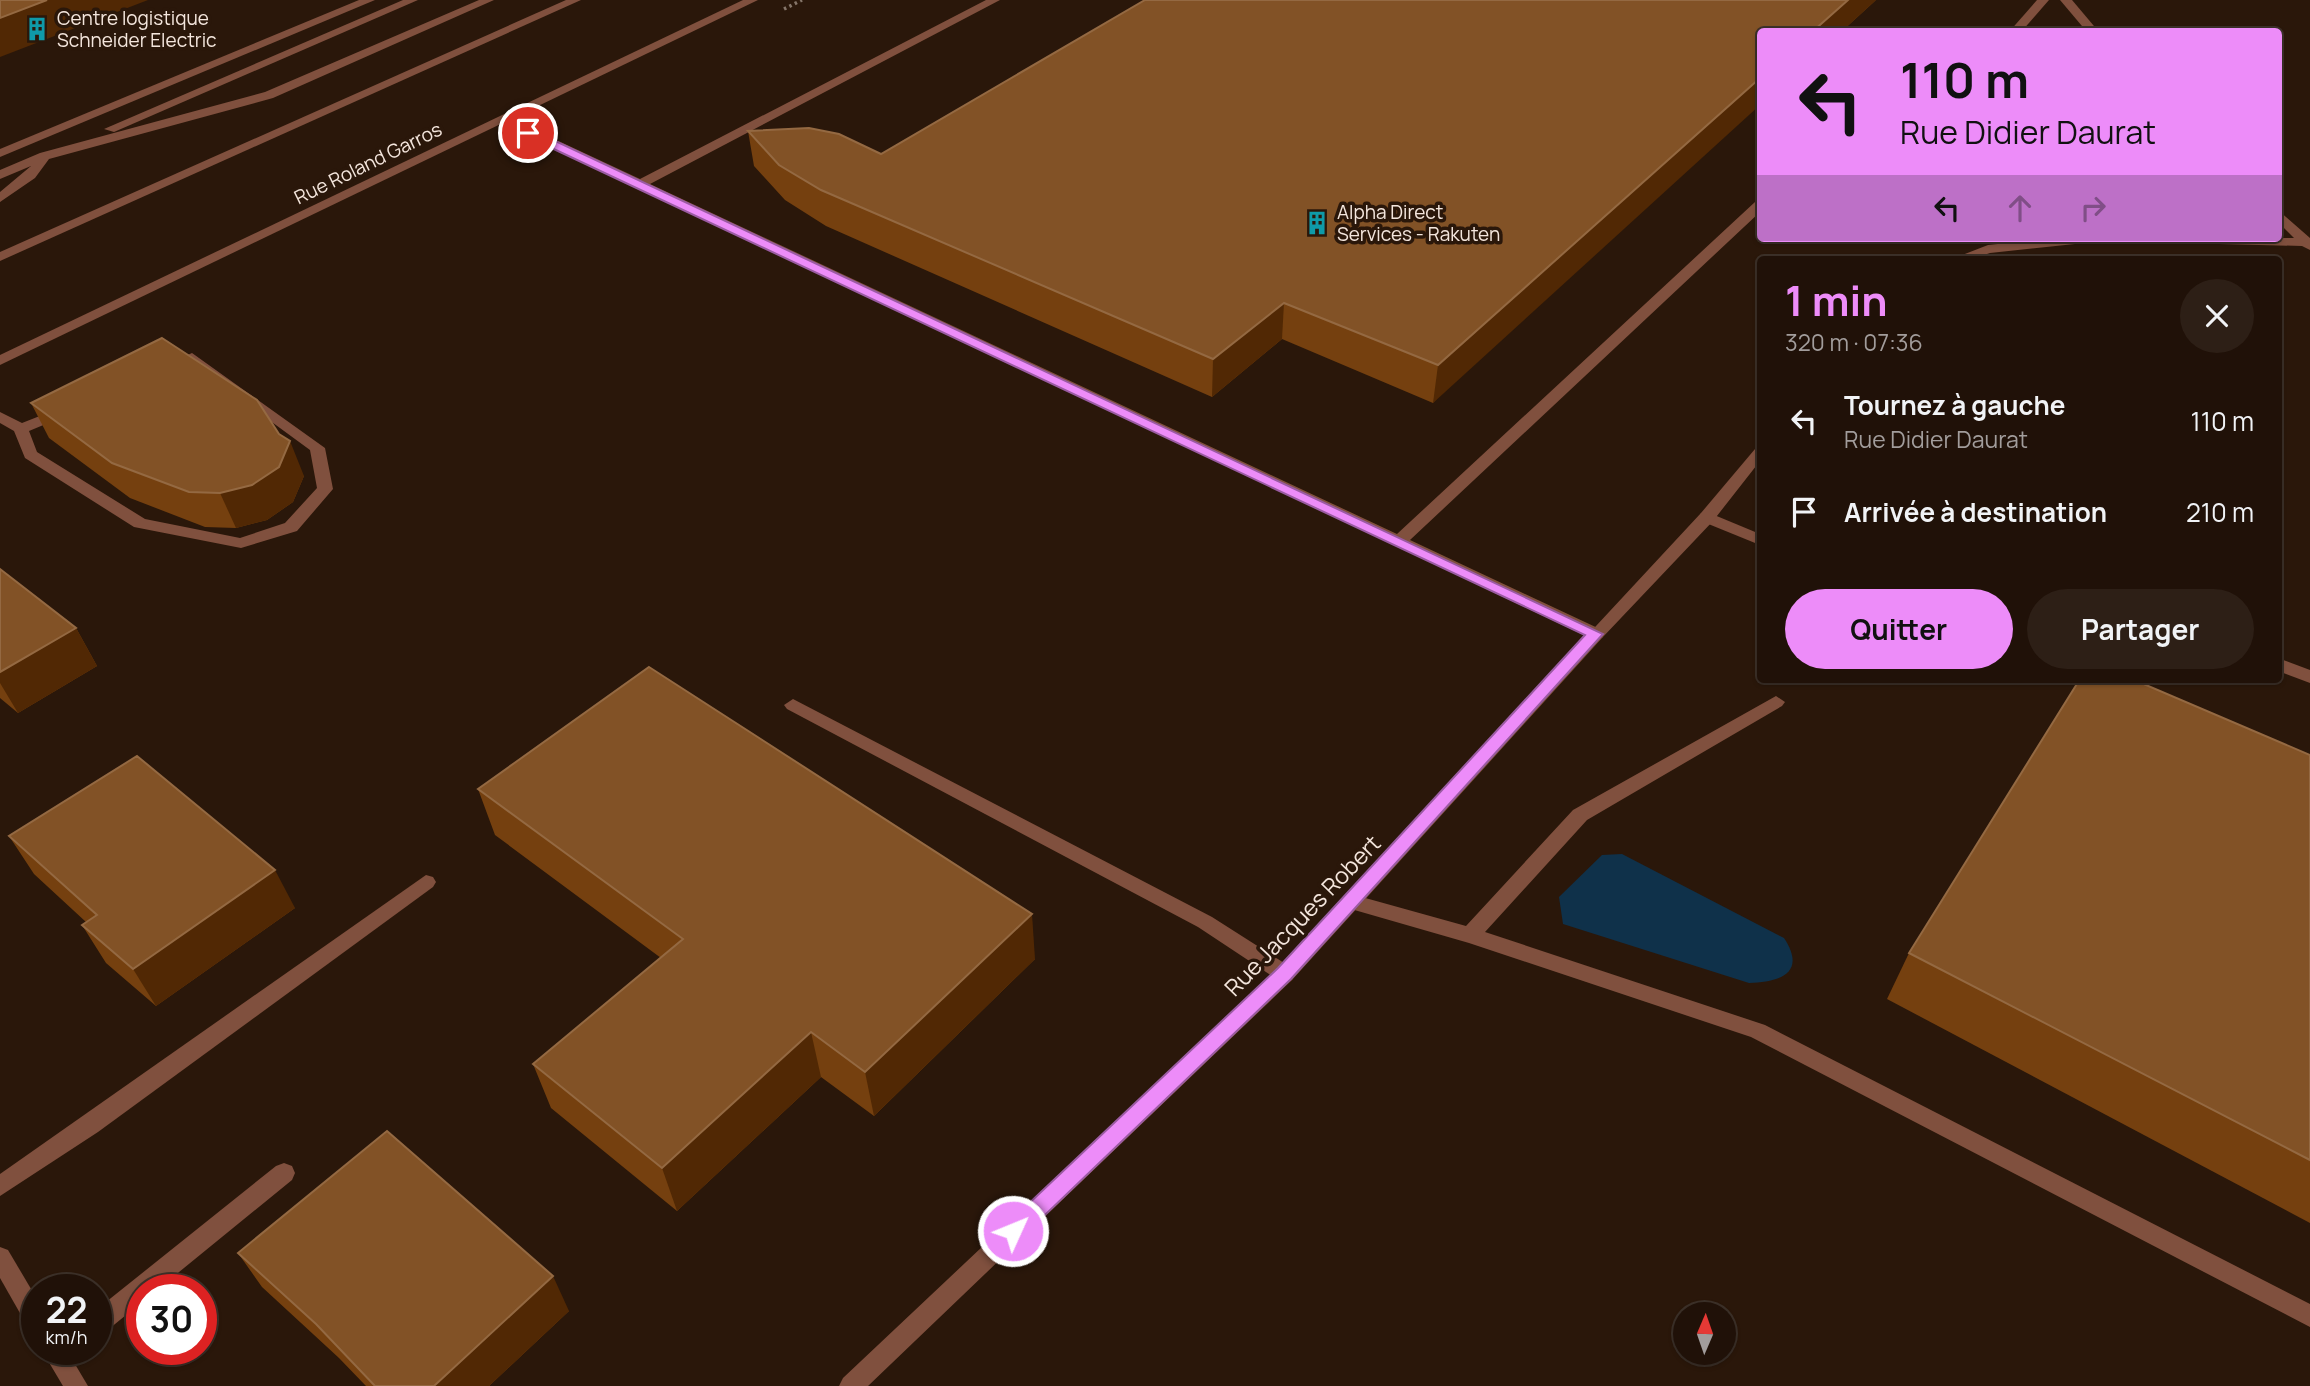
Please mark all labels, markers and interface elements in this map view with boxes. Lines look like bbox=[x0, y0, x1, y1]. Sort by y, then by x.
place label: Centre logistique Schneider Electric bbox=[57, 5, 217, 53]
building icon: Centre logistique Schneider Electric bbox=[23, 15, 51, 43]
text: 110 m bbox=[1900, 46, 2029, 113]
icon: left bbox=[1785, 56, 1876, 147]
pin bbox=[498, 103, 558, 163]
text: Rue Didier Daurat bbox=[1900, 110, 2156, 154]
icon: arrive bbox=[509, 114, 547, 152]
street label: Rue Roland Garros bbox=[290, 116, 446, 210]
icon: left bbox=[1928, 189, 1966, 227]
icon: ahead bbox=[2001, 189, 2039, 227]
icon: right bbox=[2074, 189, 2112, 227]
place label: Alpha Direct Services - Rakuten bbox=[1337, 199, 1500, 247]
building icon: Alpha Direct Services - Rakuten bbox=[1303, 209, 1331, 237]
text: 1 min bbox=[1785, 271, 1888, 329]
button: close bbox=[2180, 279, 2254, 353]
text: 320 m · 07:36 bbox=[1785, 326, 1923, 358]
text: Tournez à gauche bbox=[1844, 387, 2065, 423]
icon: left bbox=[1785, 402, 1823, 440]
text: 110 m bbox=[2191, 403, 2254, 439]
text: Rue Didier Daurat bbox=[1844, 423, 2028, 455]
icon: arrive bbox=[1785, 493, 1823, 531]
text: Arrivée à destination bbox=[1844, 494, 2107, 530]
text: 210 m bbox=[2186, 494, 2254, 530]
button: Quitter bbox=[1785, 589, 2013, 669]
button: Partager bbox=[2027, 589, 2254, 669]
street label: Rue Jacques Robert bbox=[1217, 827, 1387, 1003]
position arrow bbox=[976, 1194, 1050, 1268]
speed limit sign: 30 bbox=[126, 1274, 217, 1365]
text: 22 bbox=[46, 1286, 87, 1334]
north arrow bbox=[1673, 1302, 1736, 1365]
map controls bbox=[1673, 1302, 1736, 1365]
text: km/h bbox=[46, 1325, 87, 1349]

